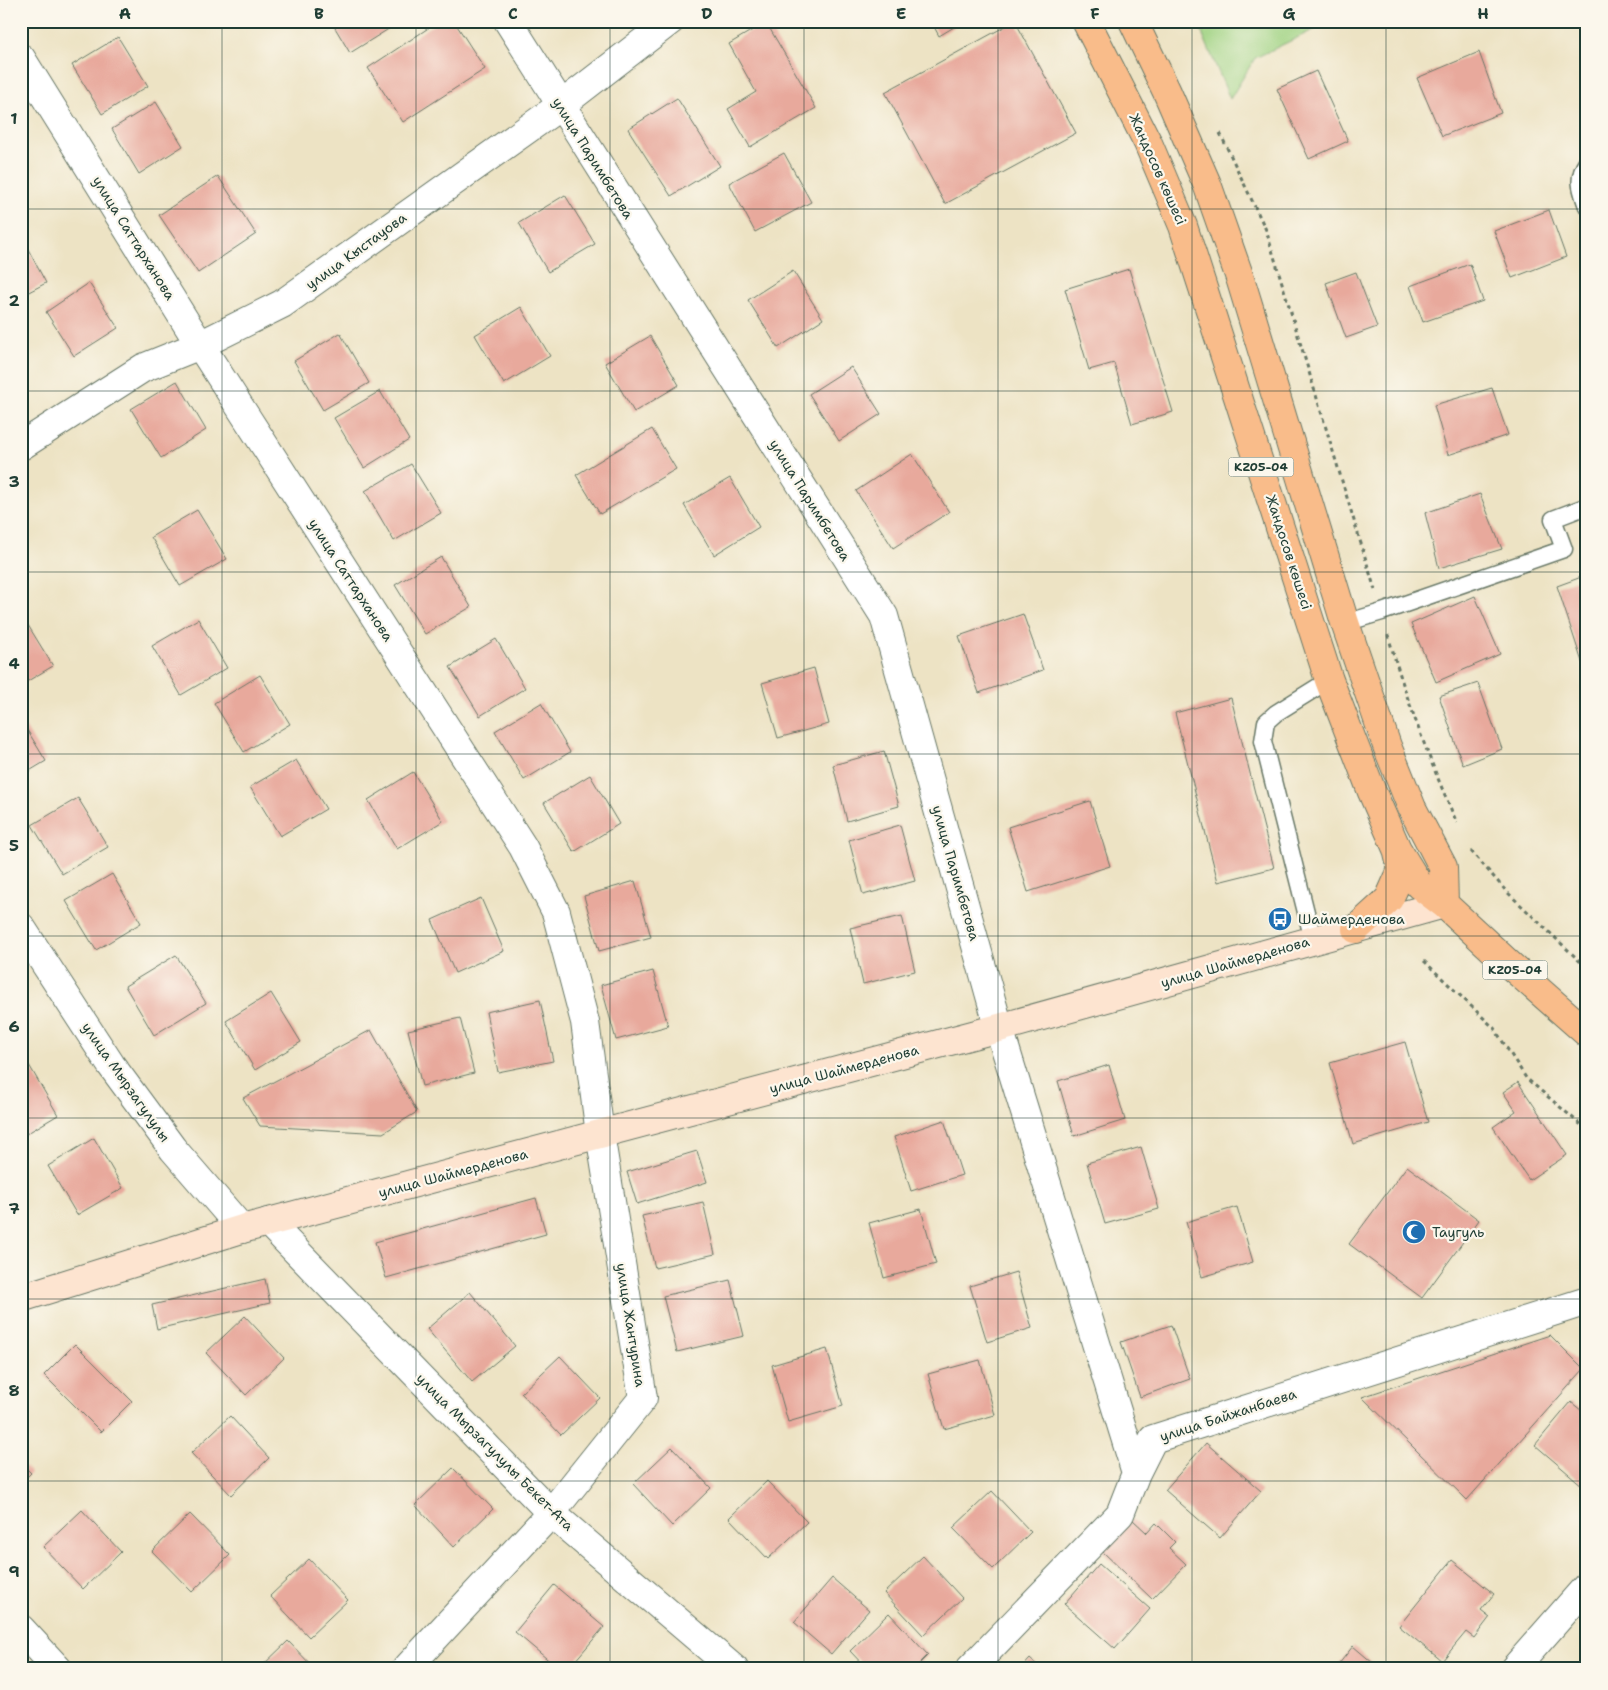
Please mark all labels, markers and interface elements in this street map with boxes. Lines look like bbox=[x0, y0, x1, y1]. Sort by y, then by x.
text: A bbox=[119, 3, 131, 24]
text: B bbox=[314, 3, 324, 24]
text: C bbox=[508, 3, 518, 24]
text: D bbox=[701, 3, 713, 24]
text: E bbox=[896, 3, 906, 24]
text: F bbox=[1090, 3, 1100, 24]
text: G bbox=[1283, 3, 1296, 24]
text: H bbox=[1477, 3, 1489, 24]
street label: улица Паримбетова bbox=[548, 94, 638, 222]
text: 1 bbox=[10, 108, 18, 129]
street label: Жандосов көшесі bbox=[1125, 111, 1191, 227]
street label: улица Саттарханова bbox=[89, 173, 180, 304]
street label: улица Кыстауова bbox=[302, 208, 410, 294]
text: 2 bbox=[8, 290, 20, 311]
street label: улица Паримбетова bbox=[765, 436, 855, 564]
road number: KZ05-04 bbox=[1228, 458, 1294, 477]
text: 3 bbox=[8, 471, 20, 492]
street label: Жандосов көшесі bbox=[1262, 492, 1316, 612]
street label: улица Саттарханова bbox=[305, 515, 398, 645]
text: 4 bbox=[8, 653, 20, 674]
street label: улица Паримбетова bbox=[928, 803, 984, 943]
text: 5 bbox=[9, 835, 19, 856]
bus stop icon: Шаймерденова bbox=[1267, 906, 1293, 932]
place label: Шаймерденова bbox=[1298, 910, 1405, 928]
street label: улица Шаймерденова bbox=[1159, 932, 1312, 992]
road number: KZ05-04 bbox=[1482, 960, 1548, 980]
text: 6 bbox=[8, 1016, 20, 1037]
street label: улица Мырзагулулы bbox=[78, 1019, 174, 1145]
street label: улица Шаймерденова bbox=[767, 1040, 921, 1098]
street label: улица Шаймерденова bbox=[376, 1144, 530, 1202]
text: 7 bbox=[8, 1198, 20, 1219]
mosque icon: Таугуль bbox=[1401, 1219, 1427, 1245]
place label: Таугуль bbox=[1432, 1223, 1484, 1241]
street label: улица Жантурина bbox=[612, 1262, 650, 1388]
street label: улица Мырзагулулы Бекет-Ата bbox=[412, 1369, 578, 1535]
text: 8 bbox=[8, 1380, 20, 1401]
street label: улица Байжанбаева bbox=[1158, 1384, 1299, 1446]
text: 9 bbox=[8, 1561, 20, 1582]

